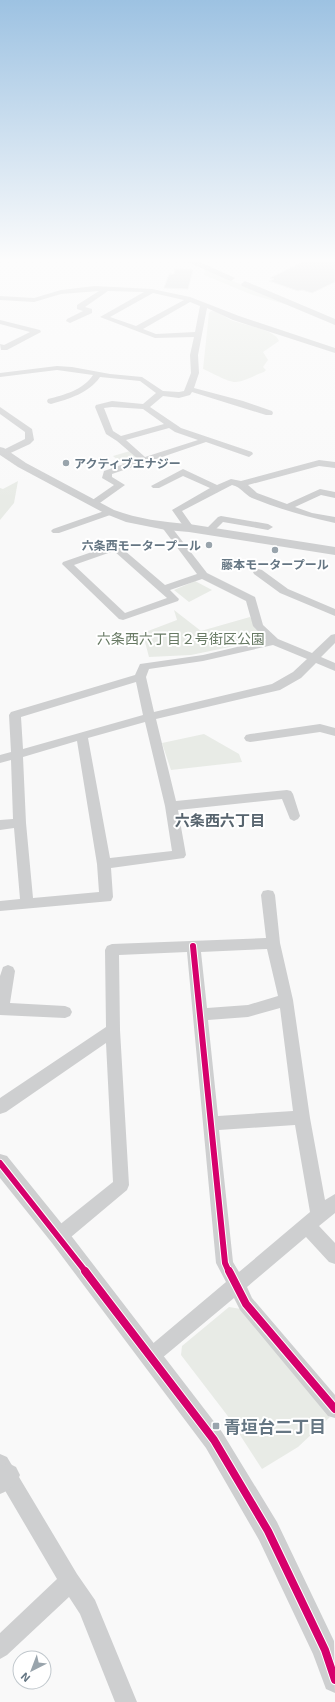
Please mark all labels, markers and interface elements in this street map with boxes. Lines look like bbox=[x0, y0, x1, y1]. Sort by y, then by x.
place label: アクティブエナジー bbox=[74, 456, 181, 470]
marker: アクティブエナジー bbox=[61, 458, 71, 468]
place label: 六条西モータープール bbox=[82, 538, 201, 552]
marker: 六条西モータープール bbox=[204, 540, 214, 550]
marker: 藤本モータープール bbox=[270, 545, 280, 555]
place label: 藤本モータープール bbox=[221, 557, 329, 571]
park label: 六条西六丁目２号街区公園 bbox=[97, 630, 265, 647]
district label: 六条西六丁目 bbox=[175, 811, 265, 829]
place label: 青垣台二丁目 bbox=[224, 1416, 326, 1436]
marker: 青垣台二丁目 bbox=[211, 1421, 221, 1431]
north arrow bbox=[12, 1650, 52, 1690]
text: N bbox=[18, 1670, 32, 1685]

